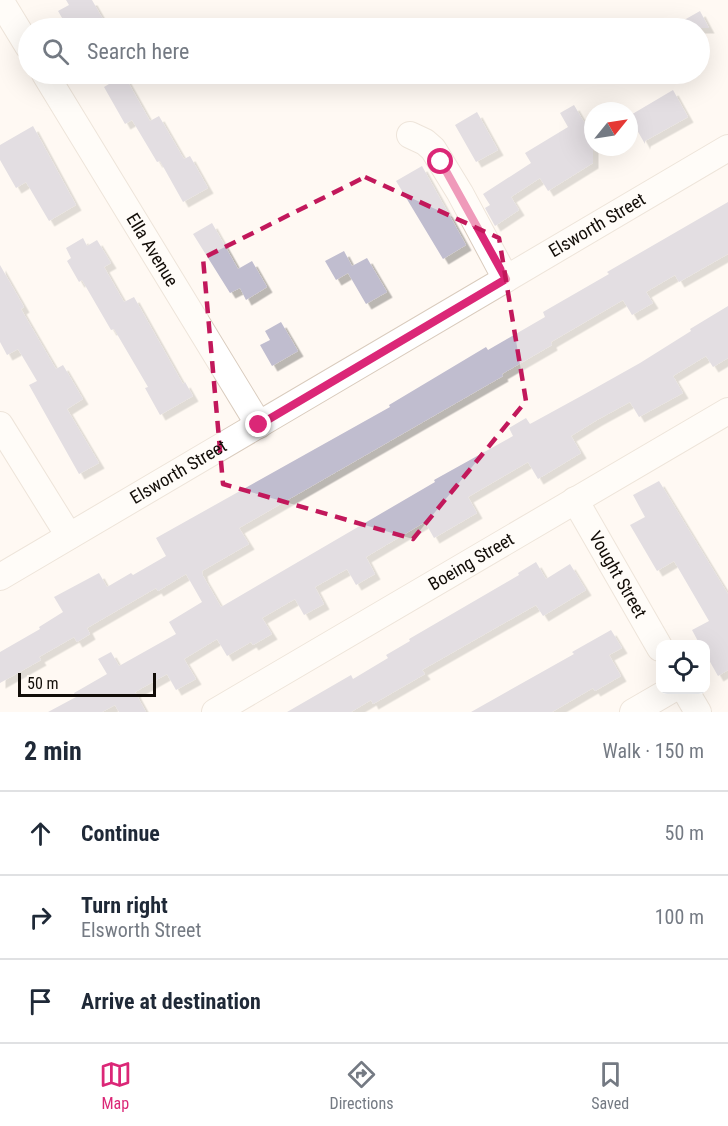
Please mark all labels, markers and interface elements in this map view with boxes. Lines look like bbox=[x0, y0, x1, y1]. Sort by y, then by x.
search box bbox=[18, 18, 710, 84]
icon: search bbox=[39, 35, 72, 68]
text: Search here bbox=[87, 39, 189, 64]
north arrow bbox=[584, 102, 638, 156]
route start bbox=[427, 148, 453, 174]
street label: Elsworth Street bbox=[545, 188, 649, 261]
street label: Ella Avenue bbox=[122, 209, 183, 290]
route end bbox=[245, 411, 271, 437]
street label: Elsworth Street bbox=[126, 435, 230, 508]
street label: Vought Street bbox=[585, 527, 651, 621]
street label: Boeing Street bbox=[424, 528, 517, 594]
map controls bbox=[656, 640, 710, 694]
button: locate bbox=[656, 640, 710, 694]
scale bar bbox=[18, 670, 156, 698]
text: 50 m bbox=[27, 674, 59, 693]
text: 2 min bbox=[24, 736, 82, 766]
text: Walk · 150 m bbox=[603, 739, 704, 763]
icon: ahead bbox=[24, 817, 57, 850]
text: Continue bbox=[81, 821, 160, 846]
text: 50 m bbox=[665, 821, 704, 845]
text: Turn right bbox=[81, 893, 168, 918]
icon: right bbox=[24, 901, 57, 934]
text: 100 m bbox=[655, 905, 704, 929]
text: Elsworth Street bbox=[81, 918, 201, 942]
icon: arrive bbox=[24, 985, 57, 1018]
text: Arrive at destination bbox=[81, 989, 261, 1014]
tab: Map bbox=[99, 1058, 132, 1113]
tab: Directions bbox=[330, 1058, 393, 1113]
tab: Saved bbox=[591, 1058, 629, 1113]

